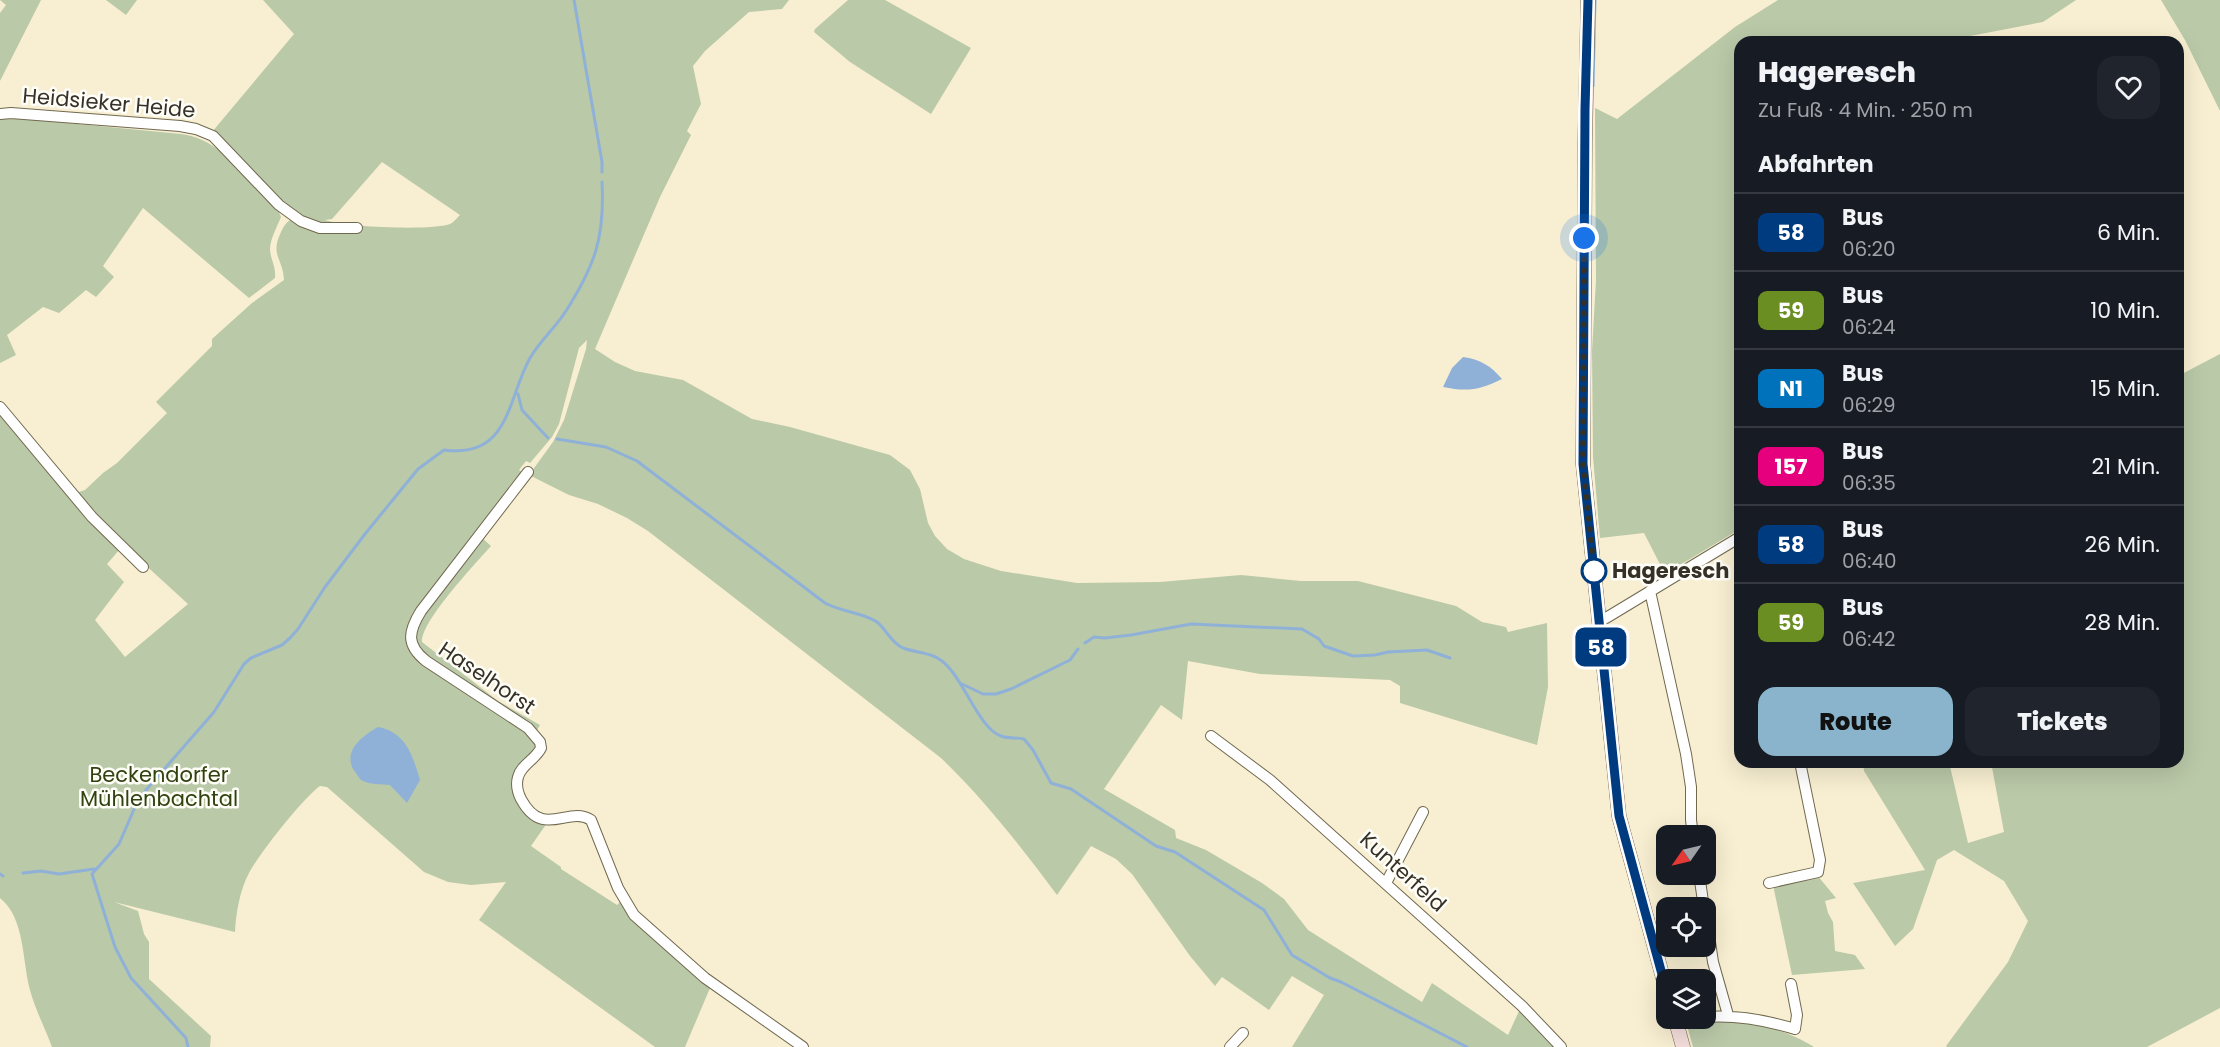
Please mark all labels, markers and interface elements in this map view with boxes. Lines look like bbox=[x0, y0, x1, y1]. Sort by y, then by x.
text: Hageresch bbox=[1758, 53, 1916, 92]
button: heart bbox=[2097, 56, 2160, 119]
street label: Heidsieker Heide bbox=[21, 81, 197, 124]
text: Zu Fuß · 4 Min. · 250 m bbox=[1758, 96, 1973, 124]
text: Abfahrten bbox=[1758, 149, 1874, 180]
text: Bus bbox=[1842, 202, 1884, 233]
text: 6 Min. bbox=[2097, 217, 2160, 248]
text: 58 bbox=[1777, 218, 1805, 247]
your location bbox=[1569, 223, 1599, 253]
text: 06:20 bbox=[1842, 235, 1896, 263]
text: Bus bbox=[1842, 280, 1884, 311]
text: 10 Min. bbox=[2090, 295, 2160, 326]
text: 59 bbox=[1778, 296, 1804, 325]
text: 06:24 bbox=[1842, 313, 1896, 341]
text: Bus bbox=[1842, 358, 1884, 389]
text: 15 Min. bbox=[2090, 373, 2160, 404]
text: N1 bbox=[1779, 374, 1803, 403]
text: 06:29 bbox=[1842, 391, 1896, 419]
text: Bus bbox=[1842, 436, 1884, 467]
text: 21 Min. bbox=[2091, 451, 2160, 482]
text: 157 bbox=[1775, 452, 1807, 481]
text: 06:35 bbox=[1842, 469, 1896, 497]
text: Bus bbox=[1842, 514, 1884, 545]
text: 26 Min. bbox=[2084, 529, 2160, 560]
text: 58 bbox=[1777, 530, 1805, 559]
text: 06:40 bbox=[1842, 547, 1897, 575]
place label: Hageresch bbox=[1612, 556, 1729, 585]
marker: Hageresch bbox=[1581, 558, 1607, 584]
text: Bus bbox=[1842, 592, 1884, 623]
text: 28 Min. bbox=[2085, 607, 2160, 638]
text: 59 bbox=[1778, 608, 1804, 637]
text: 06:42 bbox=[1842, 625, 1896, 653]
line badge: 58 bbox=[1574, 628, 1628, 666]
text: 58 bbox=[1587, 633, 1615, 662]
street label: Haselhorst bbox=[433, 634, 541, 721]
button: Route bbox=[1758, 687, 1953, 756]
button: Tickets bbox=[1965, 687, 2160, 756]
park label: Beckendorfer Mühlenbachtal bbox=[80, 760, 238, 813]
street label: Kunterfeld bbox=[1354, 825, 1453, 918]
north arrow bbox=[1656, 825, 1716, 885]
map controls bbox=[1656, 825, 1716, 1029]
button: locate bbox=[1656, 897, 1716, 957]
button: layers bbox=[1656, 969, 1716, 1029]

